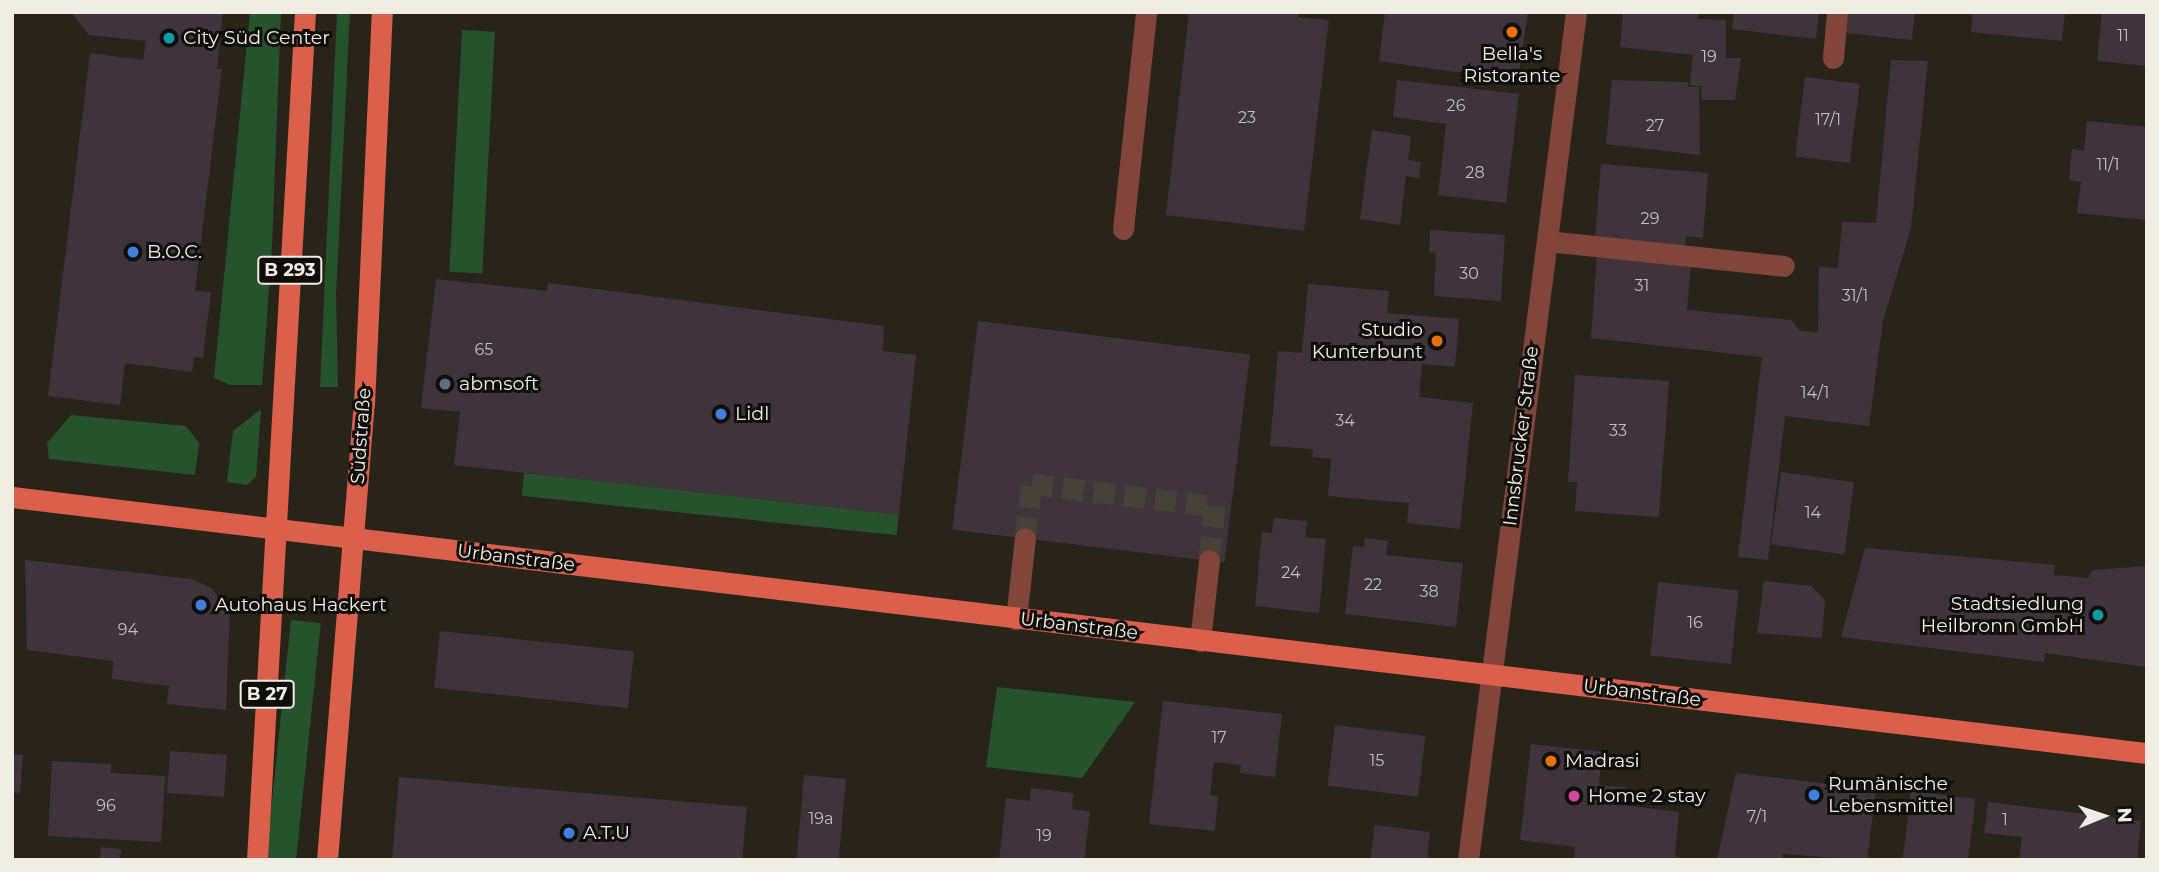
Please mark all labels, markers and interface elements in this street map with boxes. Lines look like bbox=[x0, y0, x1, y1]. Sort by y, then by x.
marker: Bella's Ristorante bbox=[1504, 24, 1520, 40]
house number: 11 bbox=[2117, 26, 2129, 46]
place label: City Süd Center bbox=[183, 27, 330, 49]
marker: City Süd Center bbox=[161, 30, 177, 46]
place label: Bella's Ristorante bbox=[1463, 43, 1561, 87]
house number: 19 bbox=[1701, 47, 1717, 67]
house number: 26 bbox=[1447, 96, 1465, 116]
house number: 23 bbox=[1238, 108, 1256, 128]
house number: 17/1 bbox=[1815, 110, 1841, 130]
house number: 27 bbox=[1646, 116, 1664, 136]
house number: 11/1 bbox=[2096, 155, 2120, 175]
house number: 28 bbox=[1465, 163, 1485, 183]
house number: 29 bbox=[1641, 209, 1659, 229]
place label: B.O.C. bbox=[147, 241, 202, 263]
marker: B.O.C. bbox=[125, 244, 141, 260]
road number: B 293 bbox=[257, 256, 323, 284]
house number: 30 bbox=[1459, 264, 1479, 284]
house number: 31 bbox=[1635, 276, 1649, 296]
house number: 31/1 bbox=[1842, 286, 1868, 306]
place label: Studio Kunterbunt bbox=[1312, 319, 1423, 363]
marker: Studio Kunterbunt bbox=[1429, 333, 1445, 349]
house number: 65 bbox=[475, 340, 493, 360]
street label: Innsbrucker Straße bbox=[1499, 345, 1543, 527]
place label: abmsoft bbox=[459, 373, 539, 395]
marker: abmsoft bbox=[437, 376, 453, 392]
house number: 14/1 bbox=[1801, 383, 1829, 403]
street label: Südstraße bbox=[346, 387, 376, 485]
place label: Lidl bbox=[735, 403, 769, 425]
marker: Lidl bbox=[713, 406, 729, 422]
house number: 34 bbox=[1335, 411, 1355, 431]
house number: 33 bbox=[1609, 421, 1627, 441]
house number: 14 bbox=[1805, 503, 1821, 523]
street label: Urbanstraße bbox=[456, 539, 576, 577]
house number: 24 bbox=[1281, 563, 1301, 583]
house number: 22 bbox=[1364, 575, 1382, 595]
house number: 38 bbox=[1419, 582, 1439, 602]
place label: Stadtsiedlung Heilbronn GmbH bbox=[1921, 593, 2084, 637]
place label: Autohaus Hackert bbox=[215, 594, 387, 616]
marker: Autohaus Hackert bbox=[193, 597, 209, 613]
street label: Urbanstraße bbox=[1019, 607, 1139, 645]
marker: Stadtsiedlung Heilbronn GmbH bbox=[2090, 607, 2106, 623]
house number: 16 bbox=[1687, 613, 1703, 633]
house number: 94 bbox=[118, 620, 138, 640]
street label: Urbanstraße bbox=[1582, 674, 1702, 712]
road number: B 27 bbox=[239, 680, 295, 708]
house number: 17 bbox=[1211, 728, 1227, 748]
place label: Madrasi bbox=[1565, 750, 1640, 772]
house number: 15 bbox=[1370, 751, 1384, 771]
marker: Madrasi bbox=[1543, 753, 1559, 769]
place label: Rumänische Lebensmittel bbox=[1828, 773, 1953, 817]
north arrow bbox=[2068, 781, 2138, 851]
place label: Home 2 stay bbox=[1588, 785, 1705, 807]
marker: Rumänische Lebensmittel bbox=[1806, 787, 1822, 803]
marker: Home 2 stay bbox=[1566, 788, 1582, 804]
house number: 96 bbox=[96, 796, 116, 816]
house number: 7/1 bbox=[1747, 807, 1767, 827]
text: N bbox=[2113, 807, 2136, 823]
house number: 19a bbox=[809, 809, 833, 829]
house number: 1 bbox=[2002, 810, 2008, 830]
place label: A.T.U bbox=[583, 822, 630, 844]
marker: A.T.U bbox=[561, 825, 577, 841]
house number: 19 bbox=[1036, 826, 1052, 846]

